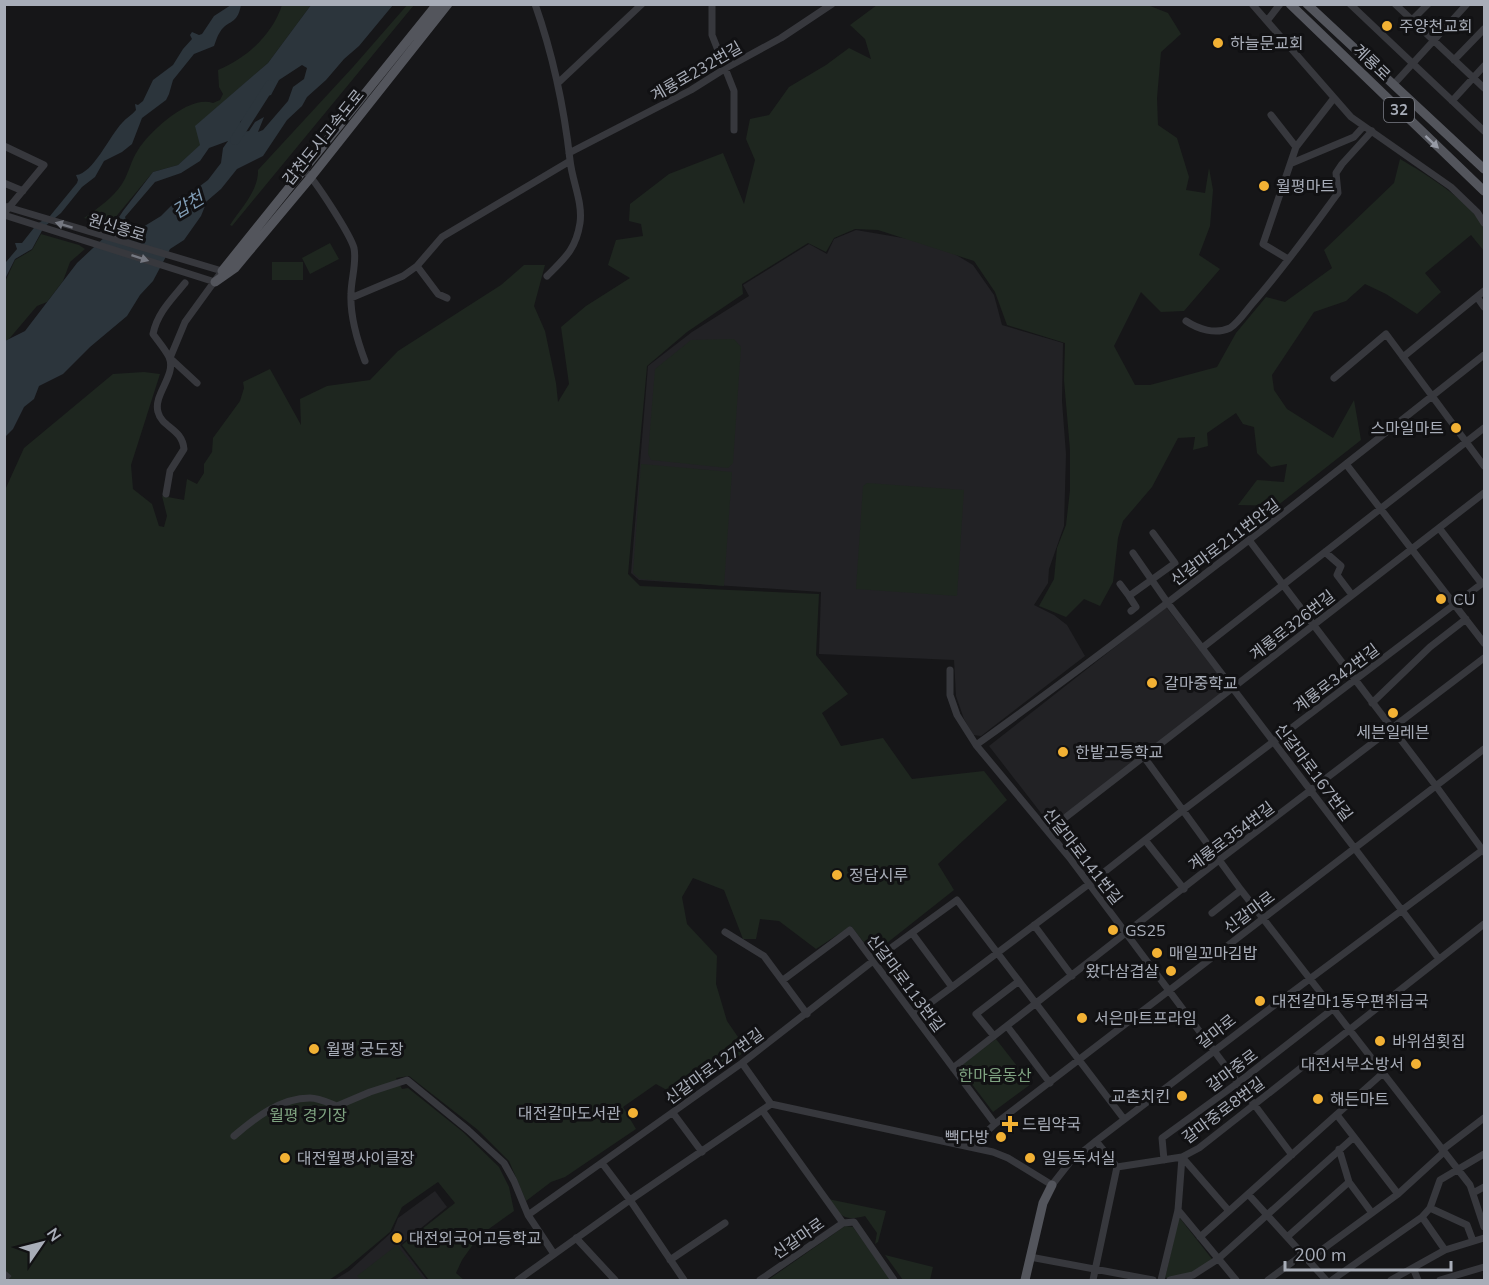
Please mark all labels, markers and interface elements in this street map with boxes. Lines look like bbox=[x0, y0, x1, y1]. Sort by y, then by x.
place label: 주양천교회 bbox=[1399, 16, 1473, 38]
marker: 주양천교회 bbox=[1380, 19, 1394, 33]
place label: 하늘문교회 bbox=[1230, 33, 1304, 55]
marker: 하늘문교회 bbox=[1211, 36, 1225, 50]
street label: 계룡로232번길 bbox=[647, 37, 746, 107]
street label: 계룡로 bbox=[1348, 39, 1395, 86]
street label: 갑천도시고속도로 bbox=[278, 85, 370, 190]
road number: 32 bbox=[1384, 98, 1414, 122]
one-way arrow bbox=[1424, 135, 1439, 149]
place label: 월평마트 bbox=[1276, 176, 1335, 198]
marker: 월평마트 bbox=[1257, 179, 1271, 193]
water label: 갑천 bbox=[168, 185, 210, 224]
street label: 원신흥로 bbox=[85, 209, 148, 247]
one-way arrow bbox=[55, 220, 73, 229]
one-way arrow bbox=[131, 254, 149, 263]
place label: 스마일마트 bbox=[1370, 418, 1444, 440]
marker: 스마일마트 bbox=[1449, 421, 1463, 435]
street label: 신갈마로211번안길 bbox=[1166, 494, 1285, 591]
street label: 계룡로326번길 bbox=[1245, 586, 1340, 666]
place label: CU bbox=[1453, 589, 1475, 611]
marker: CU bbox=[1434, 592, 1448, 606]
street label: 계룡로342번길 bbox=[1289, 639, 1384, 718]
place label: 갈마중학교 bbox=[1164, 673, 1238, 695]
marker: 갈마중학교 bbox=[1145, 676, 1159, 690]
marker: 세븐일레븐 bbox=[1386, 706, 1400, 720]
street label: 신갈마로167번길 bbox=[1269, 719, 1357, 826]
place label: 세븐일레븐 bbox=[1356, 722, 1430, 744]
place label: 한밭고등학교 bbox=[1075, 742, 1163, 764]
marker: 한밭고등학교 bbox=[1056, 745, 1070, 759]
street label: 계룡로354번길 bbox=[1184, 797, 1279, 876]
street label: 신갈마로141번길 bbox=[1037, 804, 1127, 910]
place label: 정담시루 bbox=[849, 865, 908, 887]
marker: 정담시루 bbox=[830, 868, 844, 882]
street label: 신갈마로 bbox=[1219, 886, 1280, 939]
place label: GS25 bbox=[1125, 920, 1166, 942]
marker: GS25 bbox=[1106, 923, 1120, 937]
street label: 신갈마로113번길 bbox=[861, 930, 949, 1037]
place label: 매일꼬마김밥 bbox=[1169, 943, 1258, 965]
marker: 매일꼬마김밥 bbox=[1150, 946, 1164, 960]
place label: 왔다삼겹살 bbox=[1085, 961, 1159, 983]
marker: 왔다삼겹살 bbox=[1164, 964, 1178, 978]
place label: 대전갈마1동우편취급국 bbox=[1272, 991, 1429, 1013]
marker: 대전갈마1동우편취급국 bbox=[1253, 994, 1267, 1008]
place label: 서은마트프라임 bbox=[1094, 1008, 1197, 1030]
street label: 갈마로 bbox=[1192, 1009, 1241, 1054]
marker: 서은마트프라임 bbox=[1075, 1011, 1089, 1025]
street label: 신갈마로127번길 bbox=[661, 1023, 768, 1110]
place label: 바위섬횟집 bbox=[1392, 1031, 1466, 1053]
marker: 바위섬횟집 bbox=[1373, 1034, 1387, 1048]
place label: 월평 궁도장 bbox=[326, 1039, 404, 1061]
marker: 월평 궁도장 bbox=[307, 1042, 321, 1056]
street label: 갈마중로 bbox=[1202, 1044, 1263, 1097]
place label: 대전서부소방서 bbox=[1301, 1054, 1404, 1076]
marker: 대전서부소방서 bbox=[1409, 1057, 1423, 1071]
park label: 한마음동산 bbox=[958, 1065, 1032, 1087]
street label: 갈마중로8번길 bbox=[1178, 1073, 1269, 1149]
place label: 교촌치킨 bbox=[1111, 1086, 1170, 1108]
marker: 교촌치킨 bbox=[1175, 1089, 1189, 1103]
place label: 해든마트 bbox=[1330, 1089, 1389, 1111]
marker: 해든마트 bbox=[1311, 1092, 1325, 1106]
place label: 대전갈마도서관 bbox=[518, 1103, 621, 1125]
park label: 월평 경기장 bbox=[269, 1105, 347, 1127]
marker: 대전갈마도서관 bbox=[626, 1106, 640, 1120]
place label: 드림약국 bbox=[1022, 1114, 1081, 1136]
marker: 드림약국 bbox=[1003, 1117, 1017, 1131]
place label: 빽다방 bbox=[945, 1127, 989, 1149]
marker: 빽다방 bbox=[994, 1130, 1008, 1144]
place label: 대전월평사이클장 bbox=[297, 1148, 415, 1170]
place label: 일등독서실 bbox=[1042, 1148, 1116, 1170]
marker: 대전월평사이클장 bbox=[278, 1151, 292, 1165]
marker: 일등독서실 bbox=[1023, 1151, 1037, 1165]
north arrow bbox=[12, 1213, 72, 1273]
street label: 신갈마로 bbox=[768, 1213, 829, 1265]
text: N bbox=[41, 1224, 66, 1246]
place label: 대전외국어고등학교 bbox=[409, 1228, 541, 1250]
marker: 대전외국어고등학교 bbox=[390, 1231, 404, 1245]
scale bar bbox=[1285, 1234, 1452, 1272]
text: 200 m bbox=[1294, 1243, 1346, 1267]

